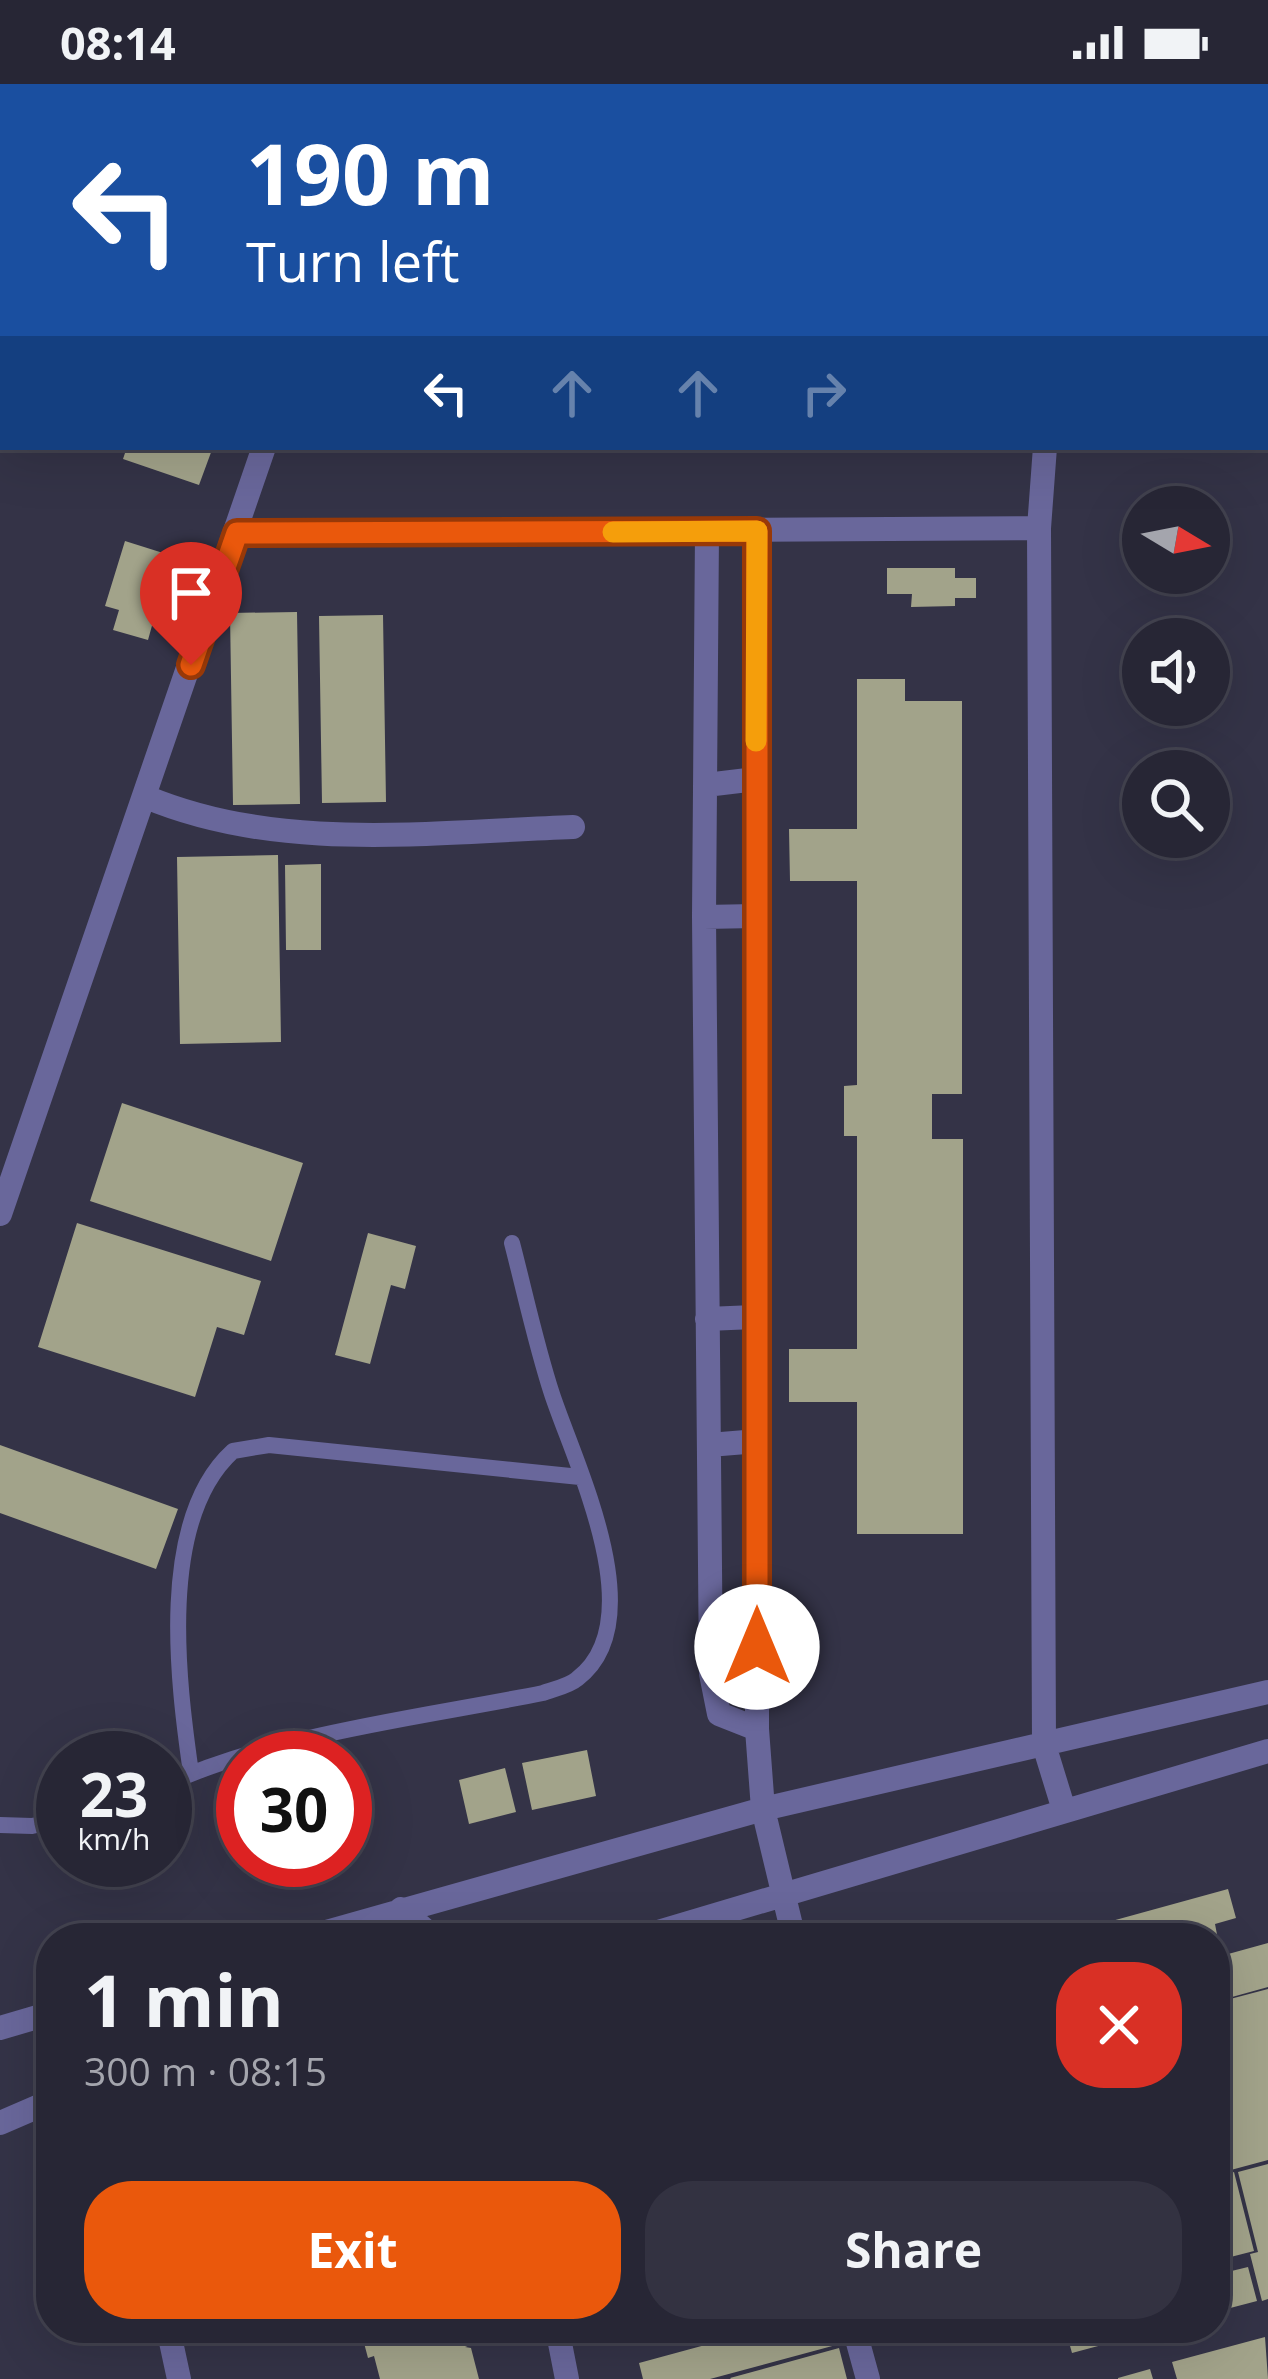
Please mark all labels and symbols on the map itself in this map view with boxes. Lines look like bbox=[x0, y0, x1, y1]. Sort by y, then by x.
north arrow bbox=[1122, 486, 1230, 594]
pin bbox=[140, 542, 242, 665]
position arrow bbox=[694, 1584, 820, 1710]
speed limit sign: 30 bbox=[216, 1731, 372, 1887]

